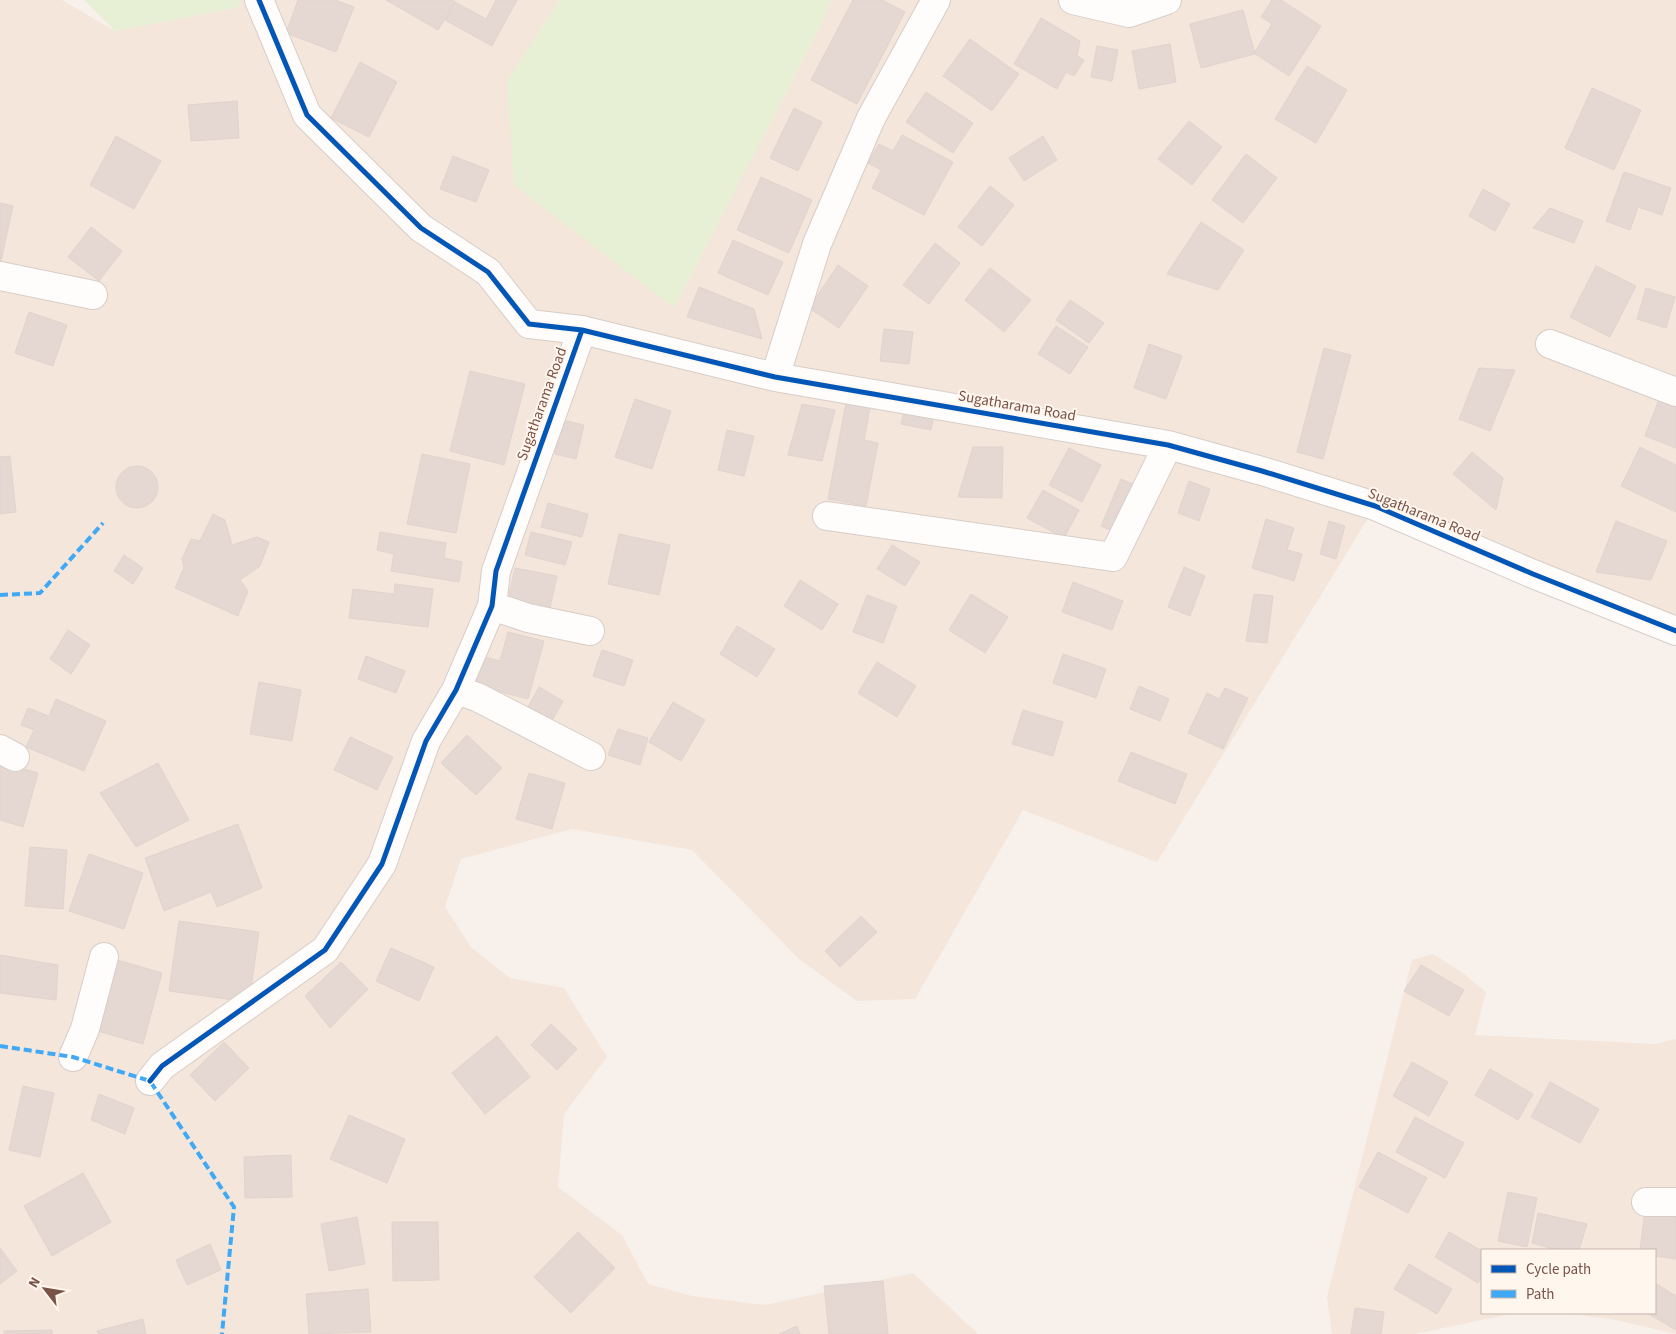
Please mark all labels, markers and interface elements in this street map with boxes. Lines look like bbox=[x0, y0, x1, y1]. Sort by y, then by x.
street label: Sugatharama Road bbox=[512, 344, 572, 464]
street label: Sugatharama Road bbox=[956, 385, 1078, 427]
street label: Sugatharama Road bbox=[1365, 483, 1483, 547]
legend bbox=[1481, 1249, 1656, 1314]
text: Cycle path bbox=[1526, 1259, 1591, 1280]
north arrow bbox=[20, 1264, 70, 1314]
text: N bbox=[24, 1274, 46, 1292]
text: Path bbox=[1526, 1284, 1554, 1305]

